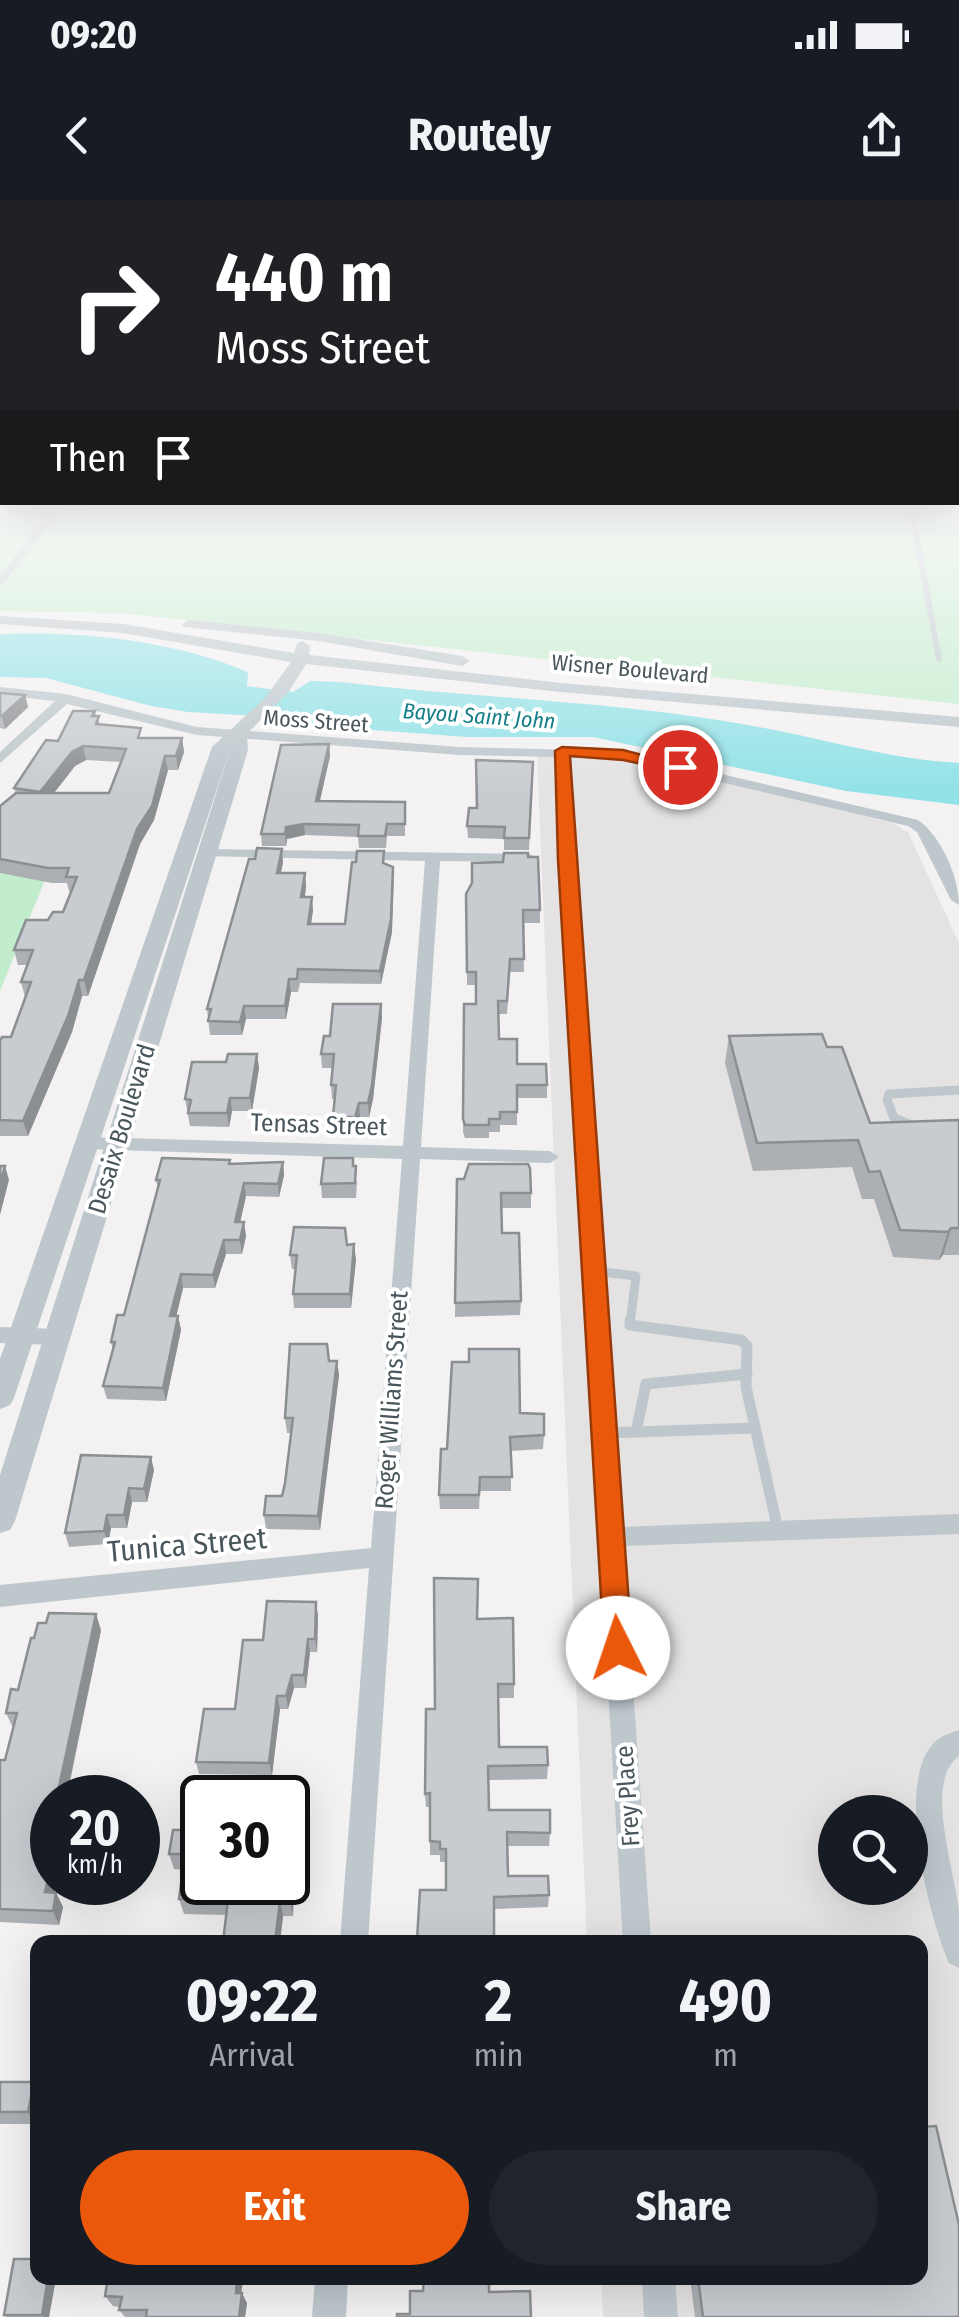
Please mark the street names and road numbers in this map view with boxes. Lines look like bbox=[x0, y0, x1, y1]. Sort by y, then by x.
street label: Wisner Boulevard bbox=[550, 649, 710, 689]
street label: Moss Street bbox=[263, 704, 370, 738]
street label: Desaix Boulevard bbox=[82, 1041, 162, 1217]
street label: Tensas Street bbox=[250, 1108, 388, 1142]
street label: Roger Williams Street bbox=[369, 1289, 415, 1510]
street label: Tunica Street bbox=[106, 1520, 268, 1570]
street label: Frey Place bbox=[609, 1744, 647, 1848]

